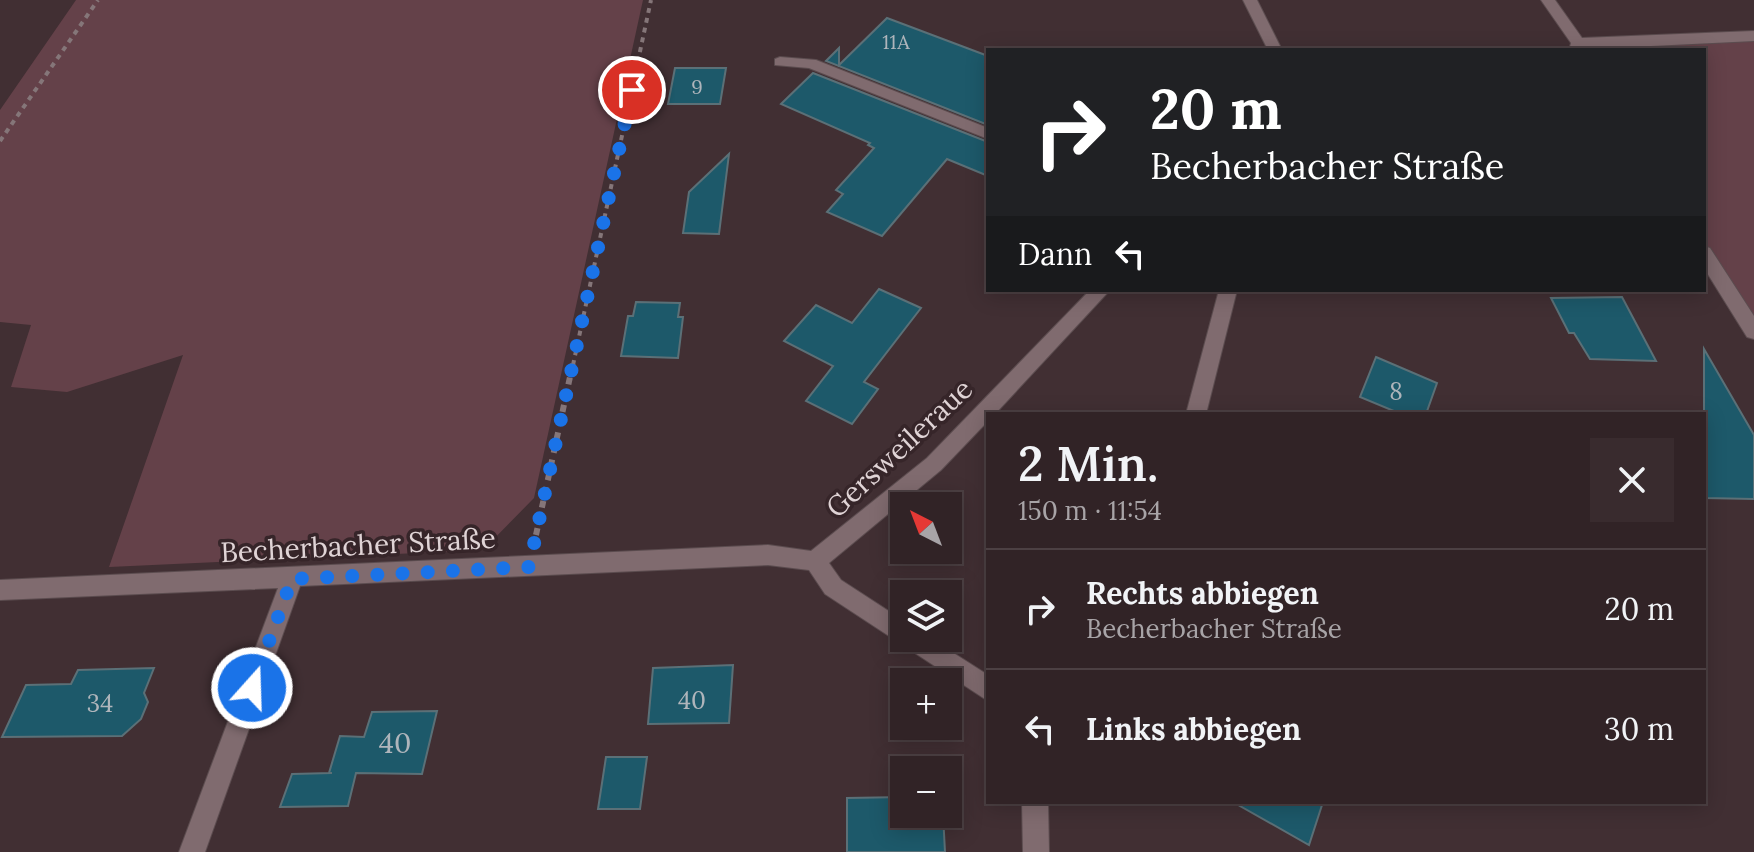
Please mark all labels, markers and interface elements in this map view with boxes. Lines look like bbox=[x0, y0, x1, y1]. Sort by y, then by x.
house number: 11A bbox=[882, 29, 910, 54]
pin bbox=[598, 56, 666, 124]
icon: arrive bbox=[610, 68, 654, 112]
text: 20 m bbox=[1150, 73, 1282, 144]
house number: 9 bbox=[691, 74, 703, 99]
icon: right bbox=[1018, 80, 1122, 184]
text: Becherbacher Straße bbox=[1150, 143, 1504, 189]
icon: left bbox=[1108, 232, 1152, 276]
text: Dann bbox=[1018, 235, 1092, 273]
street label: Gersweileraue bbox=[818, 371, 980, 525]
house number: 8 bbox=[1389, 376, 1403, 407]
text: 2 Min. bbox=[1018, 433, 1158, 494]
button: close bbox=[1590, 438, 1674, 522]
north arrow bbox=[890, 492, 962, 564]
map controls bbox=[890, 492, 962, 828]
text: 150 m · 11:54 bbox=[1018, 494, 1162, 527]
street label: Becherbacher Straße bbox=[219, 520, 497, 570]
text: Rechts abbiegen bbox=[1086, 574, 1319, 612]
button: layers bbox=[890, 580, 962, 652]
icon: right bbox=[1018, 587, 1062, 631]
text: 20 m bbox=[1605, 590, 1674, 628]
text: Becherbacher Straße bbox=[1086, 612, 1342, 645]
position arrow bbox=[210, 646, 294, 730]
button: + bbox=[890, 668, 962, 740]
house number: 40 bbox=[678, 685, 706, 716]
house number: 34 bbox=[87, 688, 113, 719]
icon: left bbox=[1018, 707, 1062, 751]
text: Links abbiegen bbox=[1086, 710, 1301, 748]
text: 30 m bbox=[1604, 710, 1674, 748]
house number: 40 bbox=[379, 725, 411, 761]
button: − bbox=[890, 756, 962, 828]

